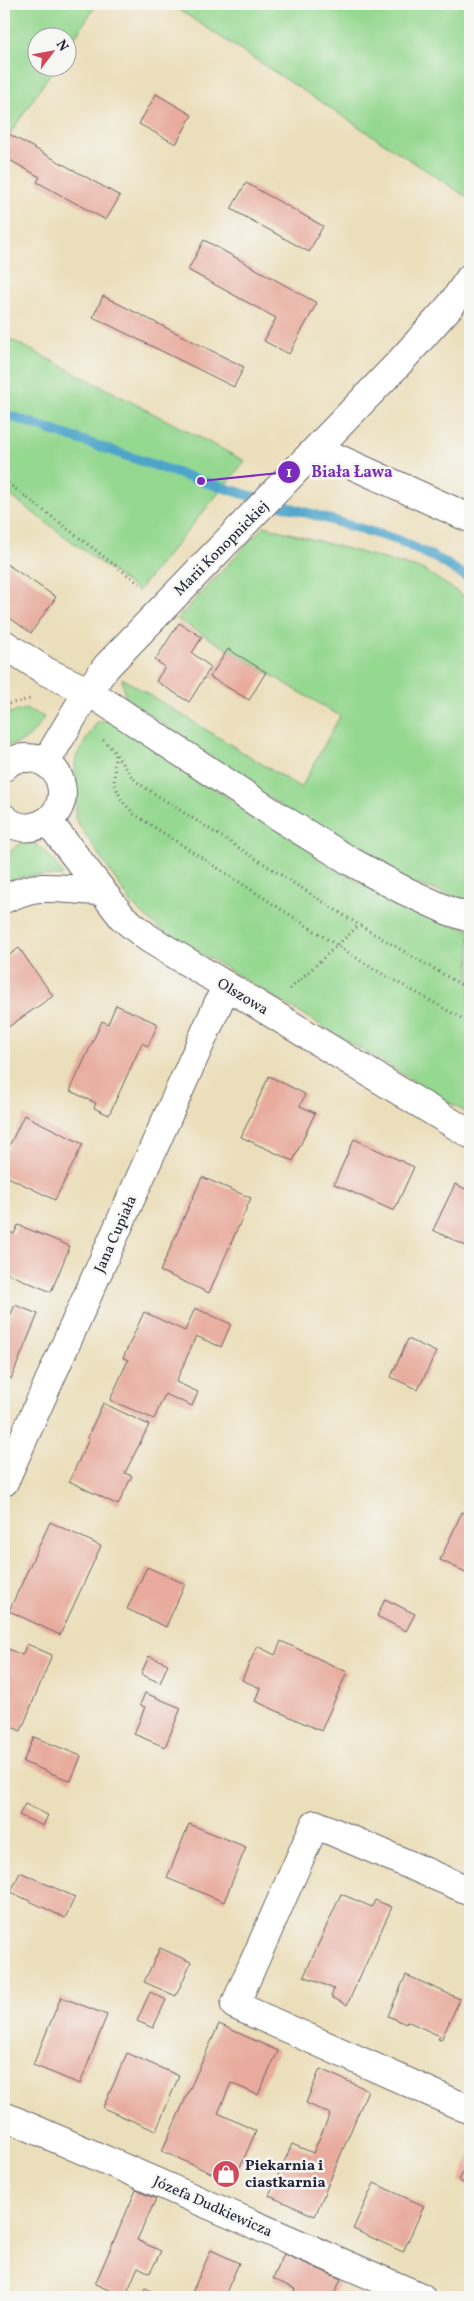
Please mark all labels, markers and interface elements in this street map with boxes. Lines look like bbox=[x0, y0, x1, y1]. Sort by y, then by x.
north arrow bbox=[28, 28, 78, 78]
text: N bbox=[51, 37, 73, 55]
callout: Biała Ława bbox=[277, 456, 403, 487]
text: Biała Ława bbox=[311, 462, 393, 484]
text: 1 bbox=[286, 463, 292, 484]
street label: Marii Konopnickiej bbox=[170, 497, 274, 601]
street label: Olszowa bbox=[213, 974, 272, 1021]
street label: Jana Cupiała bbox=[90, 1193, 143, 1277]
place label: Piekarnia i ciastkarnia bbox=[245, 2156, 326, 2194]
shop icon: Piekarnia i ciastkarnia bbox=[211, 2159, 241, 2189]
street label: Józefa Dudkiewicza bbox=[149, 2172, 275, 2243]

